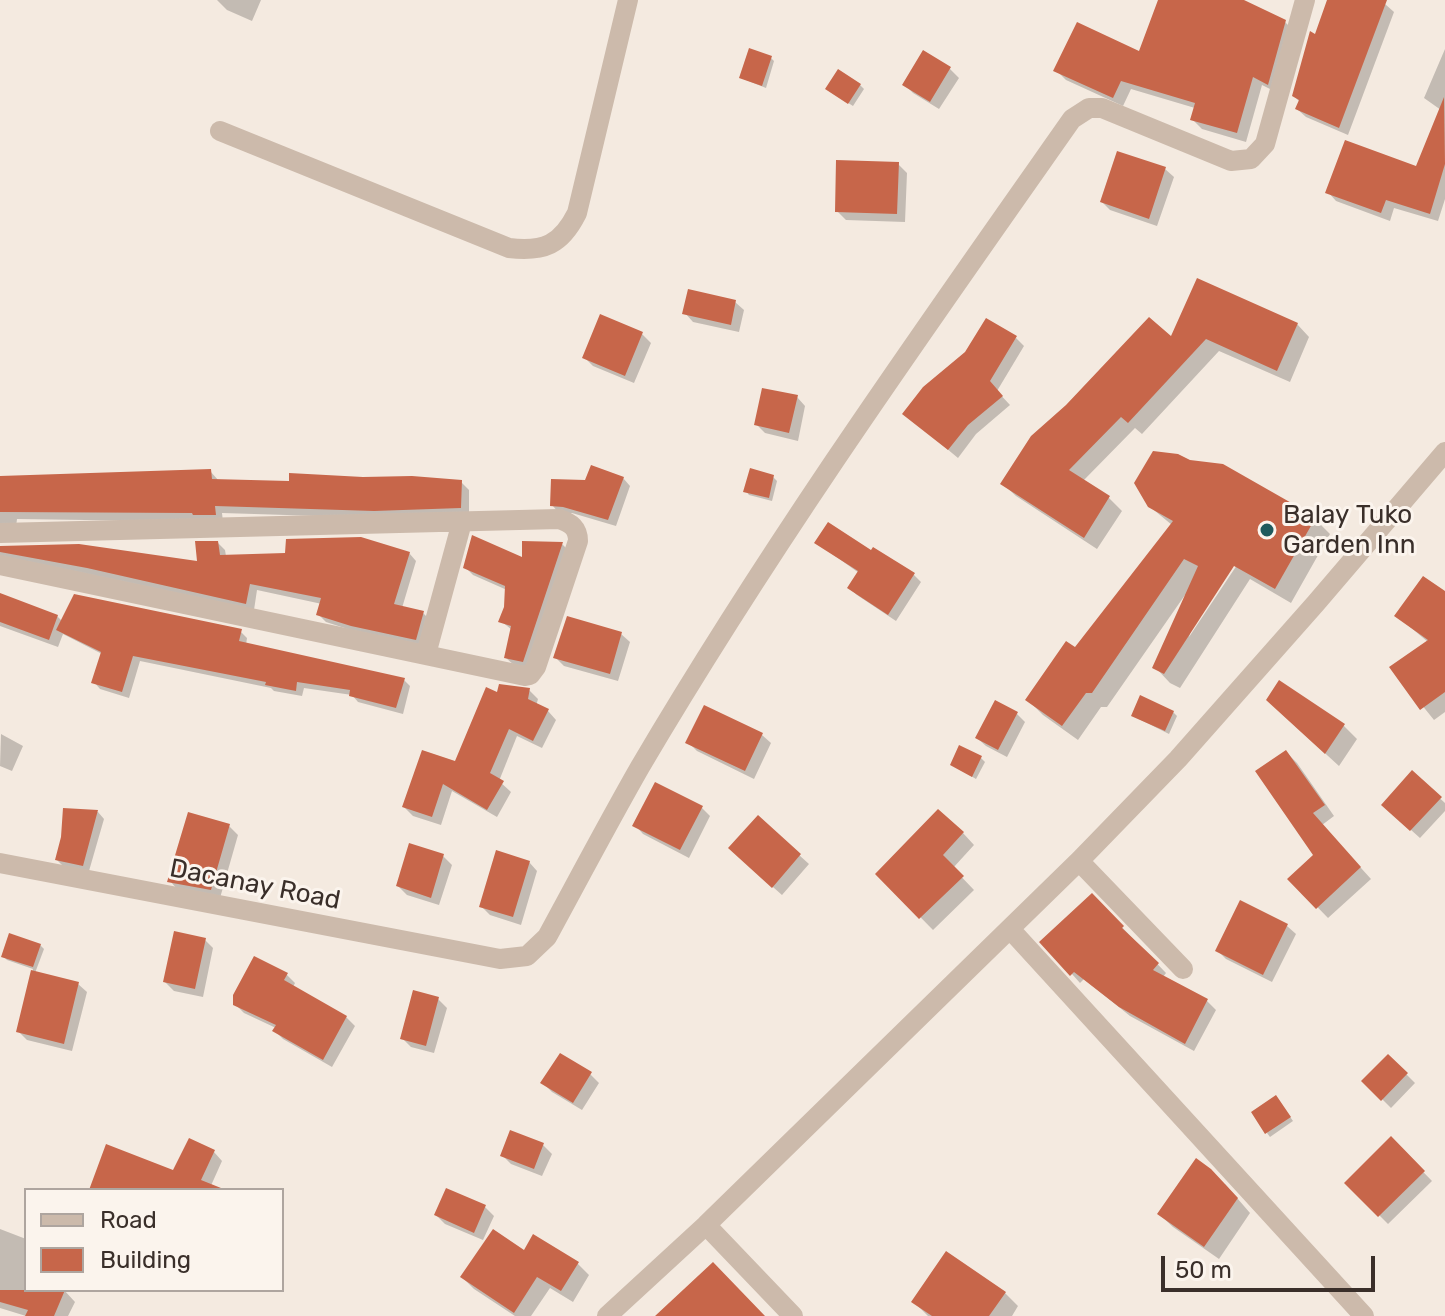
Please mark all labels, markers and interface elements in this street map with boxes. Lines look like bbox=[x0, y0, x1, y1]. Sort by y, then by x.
place label: Balay Tuko Garden Inn bbox=[1283, 499, 1415, 560]
marker: Balay Tuko Garden Inn bbox=[1258, 521, 1276, 539]
street label: Dacanay Road bbox=[167, 853, 343, 917]
legend bbox=[24, 1188, 284, 1292]
text: Road bbox=[100, 1206, 157, 1234]
scale bar bbox=[1165, 1240, 1379, 1290]
text: Building bbox=[100, 1246, 191, 1274]
text: 50 m bbox=[1175, 1256, 1232, 1284]

